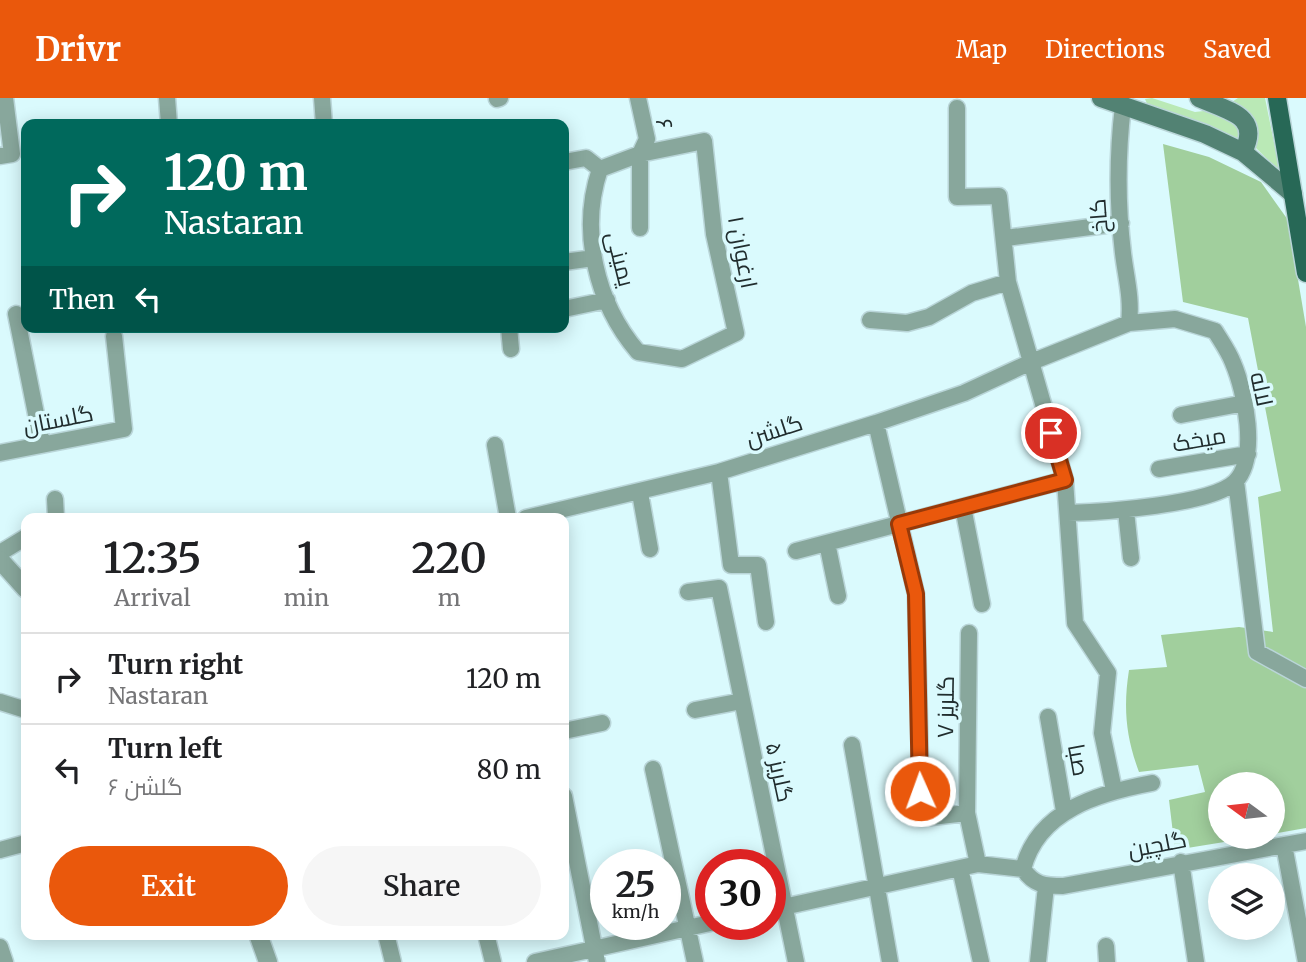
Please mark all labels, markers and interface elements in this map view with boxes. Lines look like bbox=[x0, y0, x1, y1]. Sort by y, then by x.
text: Drivr bbox=[35, 29, 121, 70]
text: Map bbox=[956, 34, 1007, 65]
text: Directions bbox=[1045, 34, 1165, 65]
text: Saved bbox=[1203, 34, 1271, 65]
street label: ۶ bbox=[650, 117, 680, 131]
text: 120 m bbox=[164, 142, 308, 203]
icon: right bbox=[49, 147, 140, 238]
street label: کاخ bbox=[1082, 198, 1116, 234]
text: Nastaran bbox=[164, 203, 304, 243]
street label: ارغوان ۱ bbox=[722, 213, 764, 291]
street label: یمینی bbox=[600, 229, 642, 289]
icon: left bbox=[129, 280, 167, 318]
text: Then bbox=[49, 283, 115, 316]
street label: لاله bbox=[1244, 369, 1280, 409]
street label: گلستان bbox=[20, 398, 96, 440]
pin bbox=[1021, 403, 1081, 463]
street label: گلشن bbox=[742, 407, 806, 453]
icon: arrive bbox=[1032, 414, 1070, 452]
street label: میخک bbox=[1170, 420, 1228, 458]
text: 12:35 bbox=[103, 532, 202, 584]
text: 1 bbox=[297, 532, 316, 584]
text: 220 bbox=[411, 532, 487, 584]
text: Arrival bbox=[114, 583, 191, 612]
text: min bbox=[284, 583, 329, 612]
text: m bbox=[438, 583, 460, 612]
text: Turn right bbox=[108, 648, 243, 681]
icon: right bbox=[49, 660, 87, 698]
text: 120 m bbox=[466, 662, 541, 695]
street label: گلریز ۷ bbox=[930, 676, 960, 738]
text: Nastaran bbox=[108, 681, 208, 710]
text: Turn left bbox=[108, 732, 222, 765]
street label: گلریز ۵ bbox=[760, 739, 800, 805]
street label: صبا bbox=[1062, 742, 1096, 778]
icon: left bbox=[49, 751, 87, 789]
text: 80 m bbox=[477, 753, 541, 786]
position arrow bbox=[883, 754, 957, 828]
text: گلشن ۶ bbox=[108, 772, 182, 801]
north arrow bbox=[1208, 772, 1284, 849]
map controls bbox=[1208, 772, 1285, 940]
street label: گلچین bbox=[1125, 824, 1189, 865]
button: Exit bbox=[49, 846, 288, 926]
button: Share bbox=[302, 846, 541, 926]
speed limit sign: 30 bbox=[695, 849, 786, 940]
text: 25 bbox=[615, 863, 656, 907]
button: layers bbox=[1208, 863, 1285, 940]
text: km/h bbox=[612, 900, 659, 923]

